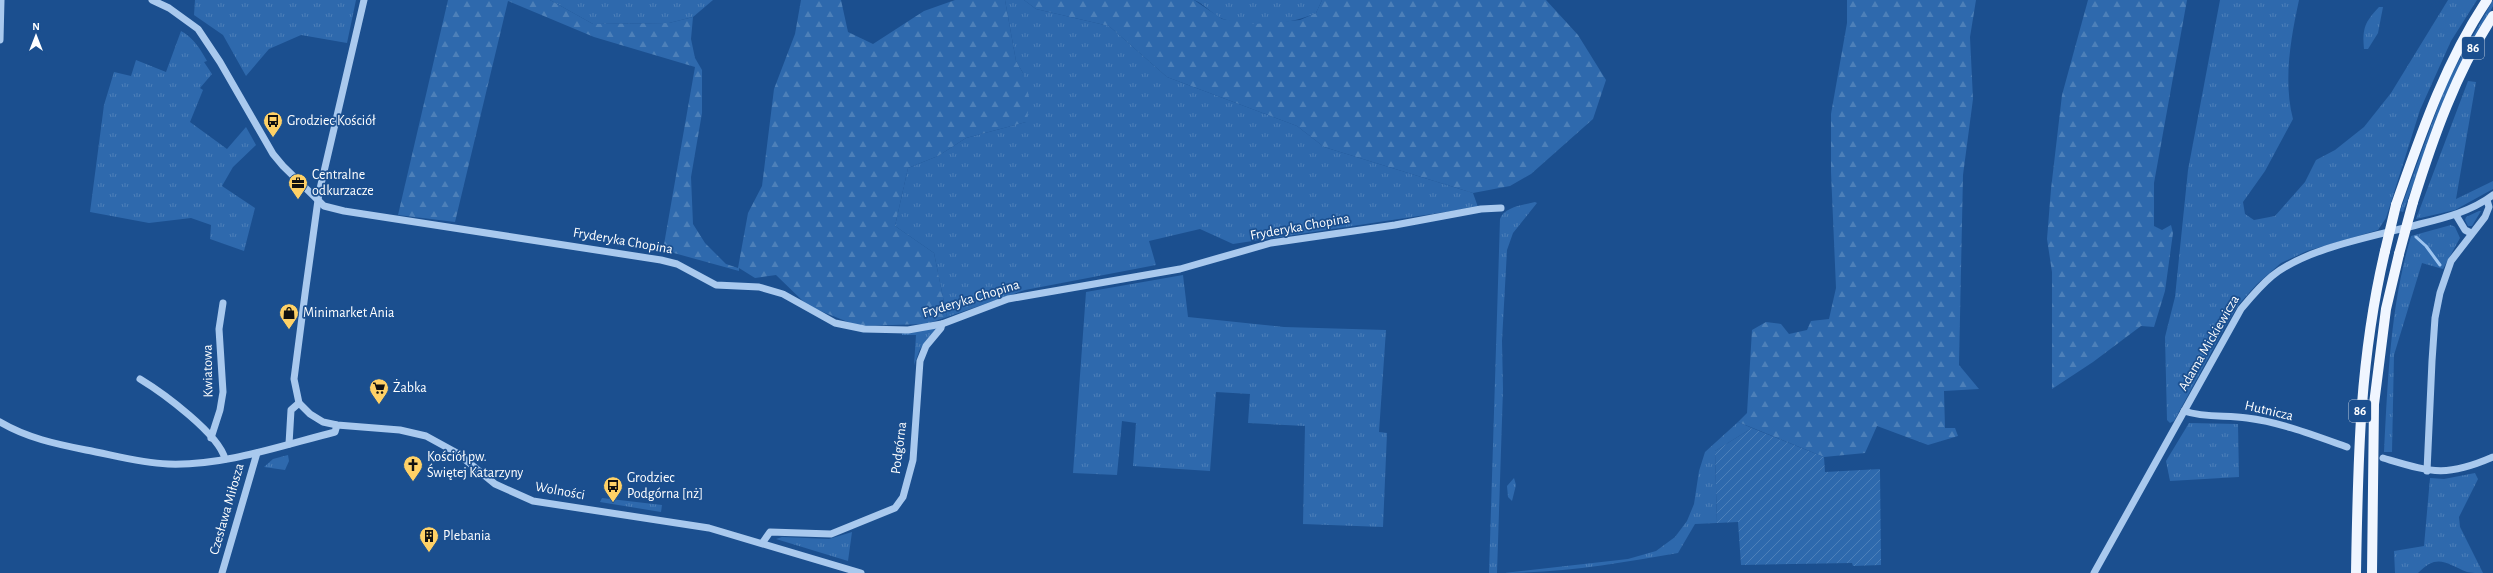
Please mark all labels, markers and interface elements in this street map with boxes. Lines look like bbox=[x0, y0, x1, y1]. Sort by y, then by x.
north arrow bbox=[16, 16, 56, 56]
text: N bbox=[32, 21, 40, 32]
road number: 86 bbox=[2462, 37, 2484, 59]
bus stop icon: Grodziec Kościół bbox=[262, 110, 284, 138]
place label: Grodziec Kościół bbox=[287, 114, 376, 128]
place label: Centralne odkurzacze bbox=[312, 168, 374, 198]
office icon: Centralne odkurzacze bbox=[287, 172, 309, 200]
street label: Fryderyka Chopina bbox=[1249, 211, 1351, 243]
street label: Fryderyka Chopina bbox=[572, 225, 674, 257]
street label: Fryderyka Chopina bbox=[921, 277, 1022, 320]
street label: Adama Mickiewicza bbox=[2176, 292, 2242, 393]
shop icon: Minimarket Ania bbox=[278, 302, 300, 330]
place label: Minimarket Ania bbox=[303, 306, 395, 320]
street label: Kwiatowa bbox=[201, 344, 215, 398]
supermarket icon: Żabka bbox=[368, 377, 390, 405]
place label: Żabka bbox=[393, 378, 427, 395]
street label: Hutnicza bbox=[2243, 399, 2295, 423]
road number: 86 bbox=[2349, 400, 2371, 422]
street label: Podgórna bbox=[889, 421, 909, 475]
place label: Kościół pw. Świętej Katarzyny bbox=[427, 450, 523, 480]
church icon: Kościół pw. Świętej Katarzyny bbox=[402, 454, 424, 482]
street label: Czesława Miłosza bbox=[207, 461, 247, 556]
place label: Grodziec Podgórna [nż] bbox=[627, 471, 703, 501]
bus stop icon: Grodziec Podgórna [nż] bbox=[602, 475, 624, 503]
street label: Wolności bbox=[534, 480, 586, 502]
building icon: Plebania bbox=[418, 525, 440, 553]
place label: Plebania bbox=[443, 529, 491, 543]

